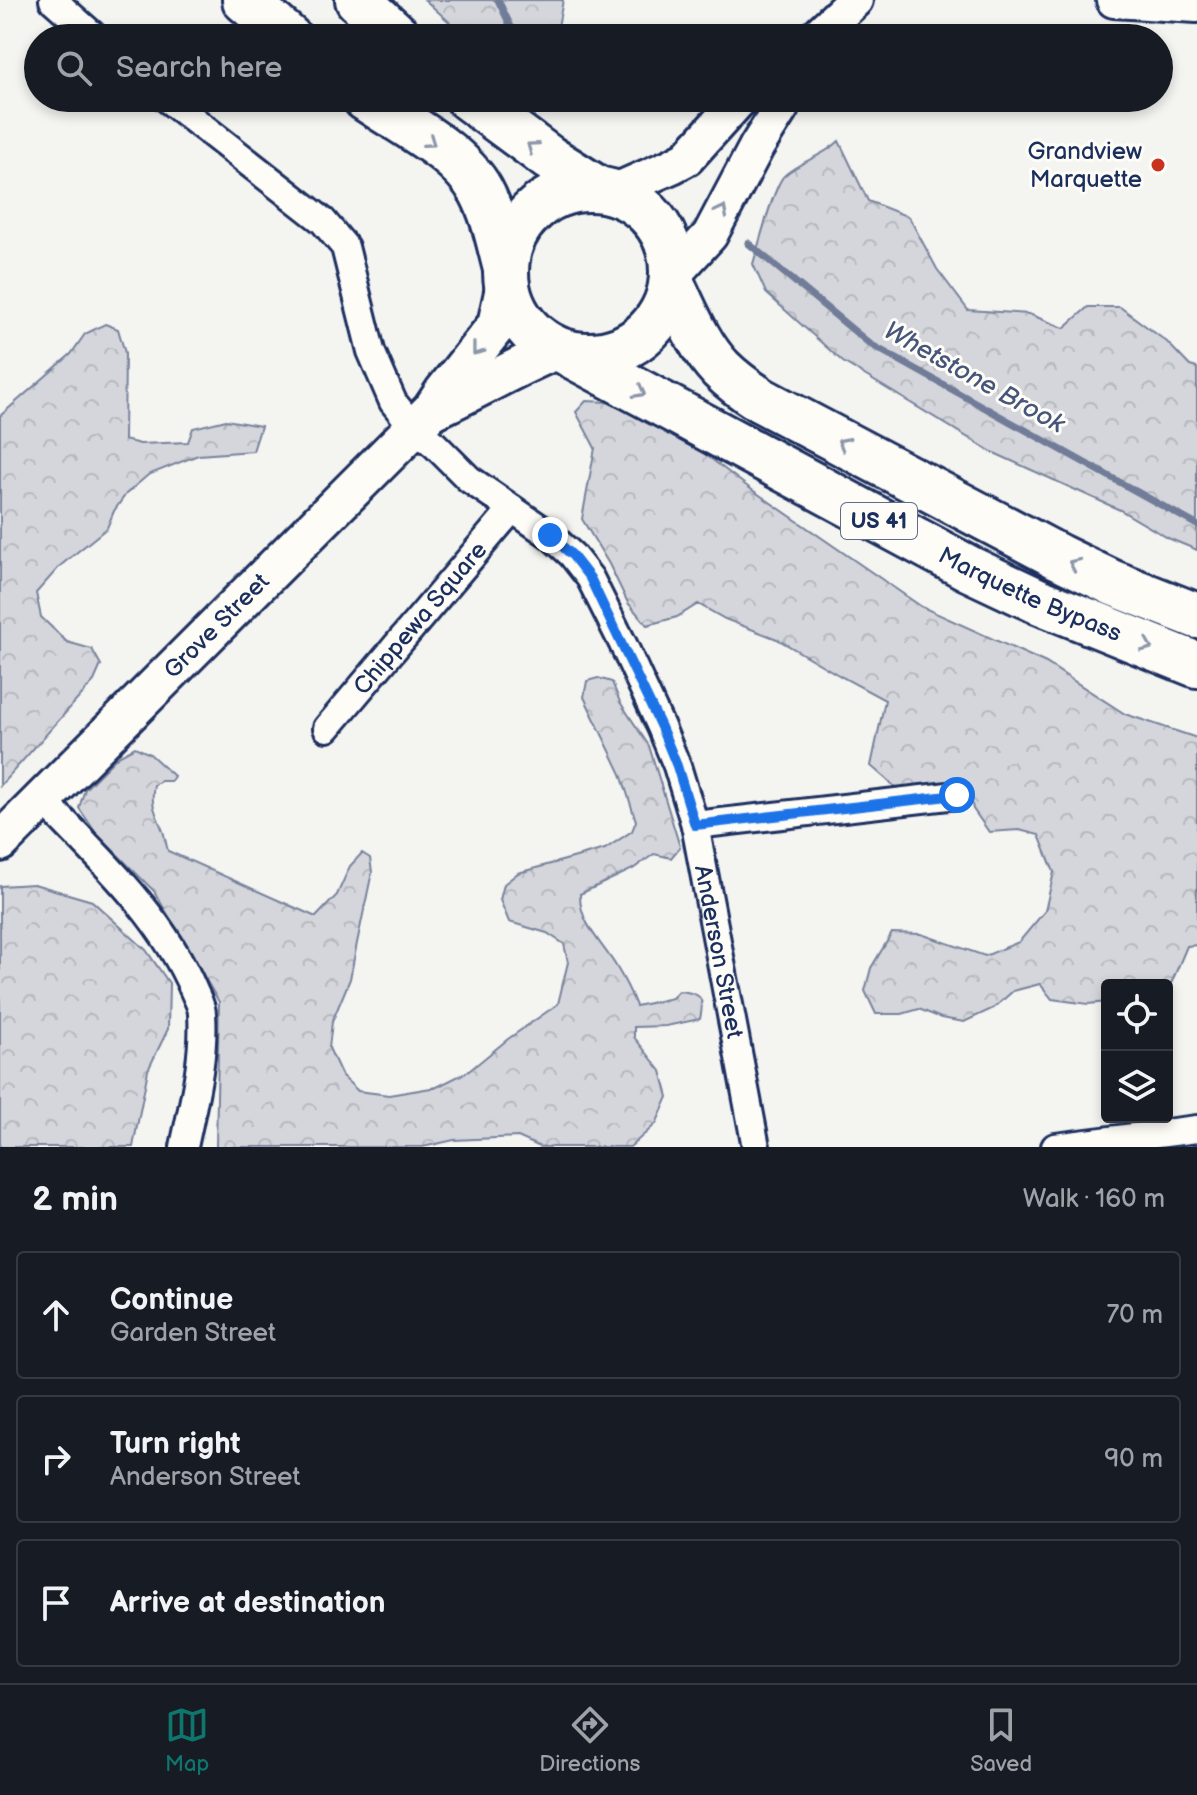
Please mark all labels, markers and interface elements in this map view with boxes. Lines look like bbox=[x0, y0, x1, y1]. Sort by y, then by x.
search box bbox=[24, 24, 1173, 112]
icon: search bbox=[52, 46, 96, 90]
text: Search here bbox=[116, 50, 282, 86]
one-way arrow bbox=[421, 132, 435, 147]
place label: Grandview Marquette bbox=[1027, 137, 1142, 194]
one-way arrow bbox=[527, 142, 541, 156]
marker: Grandview Marquette bbox=[1149, 156, 1167, 174]
one-way arrow bbox=[712, 205, 728, 220]
water label: Whetstone Brook bbox=[878, 315, 1071, 441]
one-way arrow bbox=[473, 341, 487, 356]
one-way arrow bbox=[631, 382, 645, 398]
one-way arrow bbox=[837, 438, 852, 453]
road number: US 41 bbox=[841, 503, 917, 539]
route end bbox=[532, 517, 568, 553]
street label: Chippewa Square bbox=[347, 535, 493, 701]
street label: Marquette Bypass bbox=[934, 540, 1126, 648]
one-way arrow bbox=[1067, 558, 1082, 574]
street label: Grove Street bbox=[158, 566, 276, 684]
one-way arrow bbox=[1139, 636, 1153, 653]
route start bbox=[939, 777, 975, 813]
street label: Anderson Street bbox=[688, 863, 750, 1041]
map controls bbox=[1101, 979, 1173, 1123]
button: locate bbox=[1101, 979, 1173, 1051]
button: layers bbox=[1101, 1051, 1173, 1123]
text: 2 min bbox=[32, 1179, 118, 1220]
text: Walk · 160 m bbox=[1023, 1184, 1165, 1215]
text: Continue bbox=[110, 1282, 233, 1318]
icon: ahead bbox=[34, 1293, 78, 1337]
text: 70 m bbox=[1106, 1300, 1163, 1331]
text: Garden Street bbox=[110, 1318, 276, 1349]
text: Turn right bbox=[110, 1426, 241, 1462]
icon: right bbox=[34, 1437, 78, 1481]
text: 90 m bbox=[1104, 1444, 1163, 1475]
text: Anderson Street bbox=[110, 1462, 300, 1493]
icon: arrive bbox=[34, 1581, 78, 1625]
text: Arrive at destination bbox=[110, 1585, 386, 1621]
tab: Map bbox=[165, 1703, 209, 1778]
tab: Directions bbox=[539, 1703, 640, 1778]
tab: Saved bbox=[970, 1703, 1032, 1778]

